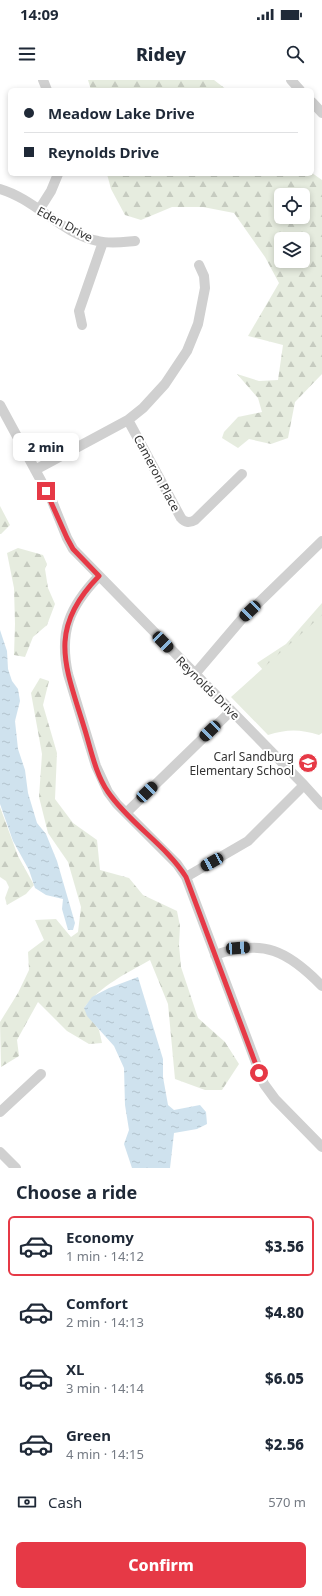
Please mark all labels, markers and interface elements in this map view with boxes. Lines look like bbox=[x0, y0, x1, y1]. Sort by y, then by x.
text: 14:09 bbox=[20, 4, 59, 24]
text: Ridey bbox=[136, 42, 186, 66]
icon: menu bbox=[16, 43, 38, 65]
icon: search bbox=[284, 43, 306, 65]
text: Meadow Lake Drive bbox=[48, 103, 195, 123]
text: Reynolds Drive bbox=[48, 142, 159, 162]
map controls bbox=[274, 188, 310, 268]
button: locate bbox=[274, 188, 310, 224]
street label: Eden Drive bbox=[34, 202, 96, 246]
button: layers bbox=[274, 232, 310, 268]
street label: Cameron Place bbox=[130, 432, 184, 514]
callout: 2 min bbox=[13, 433, 79, 461]
text: 2 min bbox=[28, 438, 64, 456]
route end bbox=[37, 482, 55, 500]
car bbox=[237, 598, 263, 624]
car bbox=[150, 629, 176, 655]
street label: Reynolds Drive bbox=[172, 652, 244, 724]
car bbox=[197, 718, 223, 744]
place label: Carl Sandburg Elementary School bbox=[189, 748, 294, 779]
school or university icon: Carl Sandburg Elementary School bbox=[297, 752, 319, 774]
car bbox=[134, 779, 160, 805]
car bbox=[199, 851, 225, 873]
car bbox=[226, 941, 250, 955]
route start bbox=[250, 1064, 268, 1082]
text: Choose a ride bbox=[16, 1180, 137, 1204]
text: Economy bbox=[66, 1227, 134, 1247]
icon: car bbox=[18, 1228, 54, 1264]
text: $3.56 bbox=[265, 1236, 304, 1256]
text: 1 min · 14:12 bbox=[66, 1247, 144, 1265]
text: Comfort bbox=[66, 1293, 128, 1313]
icon: car bbox=[18, 1294, 54, 1330]
text: $4.80 bbox=[265, 1302, 304, 1322]
text: 2 min · 14:13 bbox=[66, 1313, 144, 1331]
text: XL bbox=[66, 1359, 84, 1379]
icon: car bbox=[18, 1360, 54, 1396]
text: $6.05 bbox=[265, 1368, 304, 1388]
text: 3 min · 14:14 bbox=[66, 1379, 144, 1397]
text: Green bbox=[66, 1425, 111, 1445]
icon: car bbox=[18, 1426, 54, 1462]
text: $2.56 bbox=[265, 1434, 304, 1454]
text: 4 min · 14:15 bbox=[66, 1445, 144, 1463]
icon: cash bbox=[16, 1491, 38, 1513]
text: Cash bbox=[48, 1492, 82, 1512]
text: 570 m bbox=[268, 1493, 306, 1511]
button: Confirm bbox=[16, 1542, 306, 1588]

